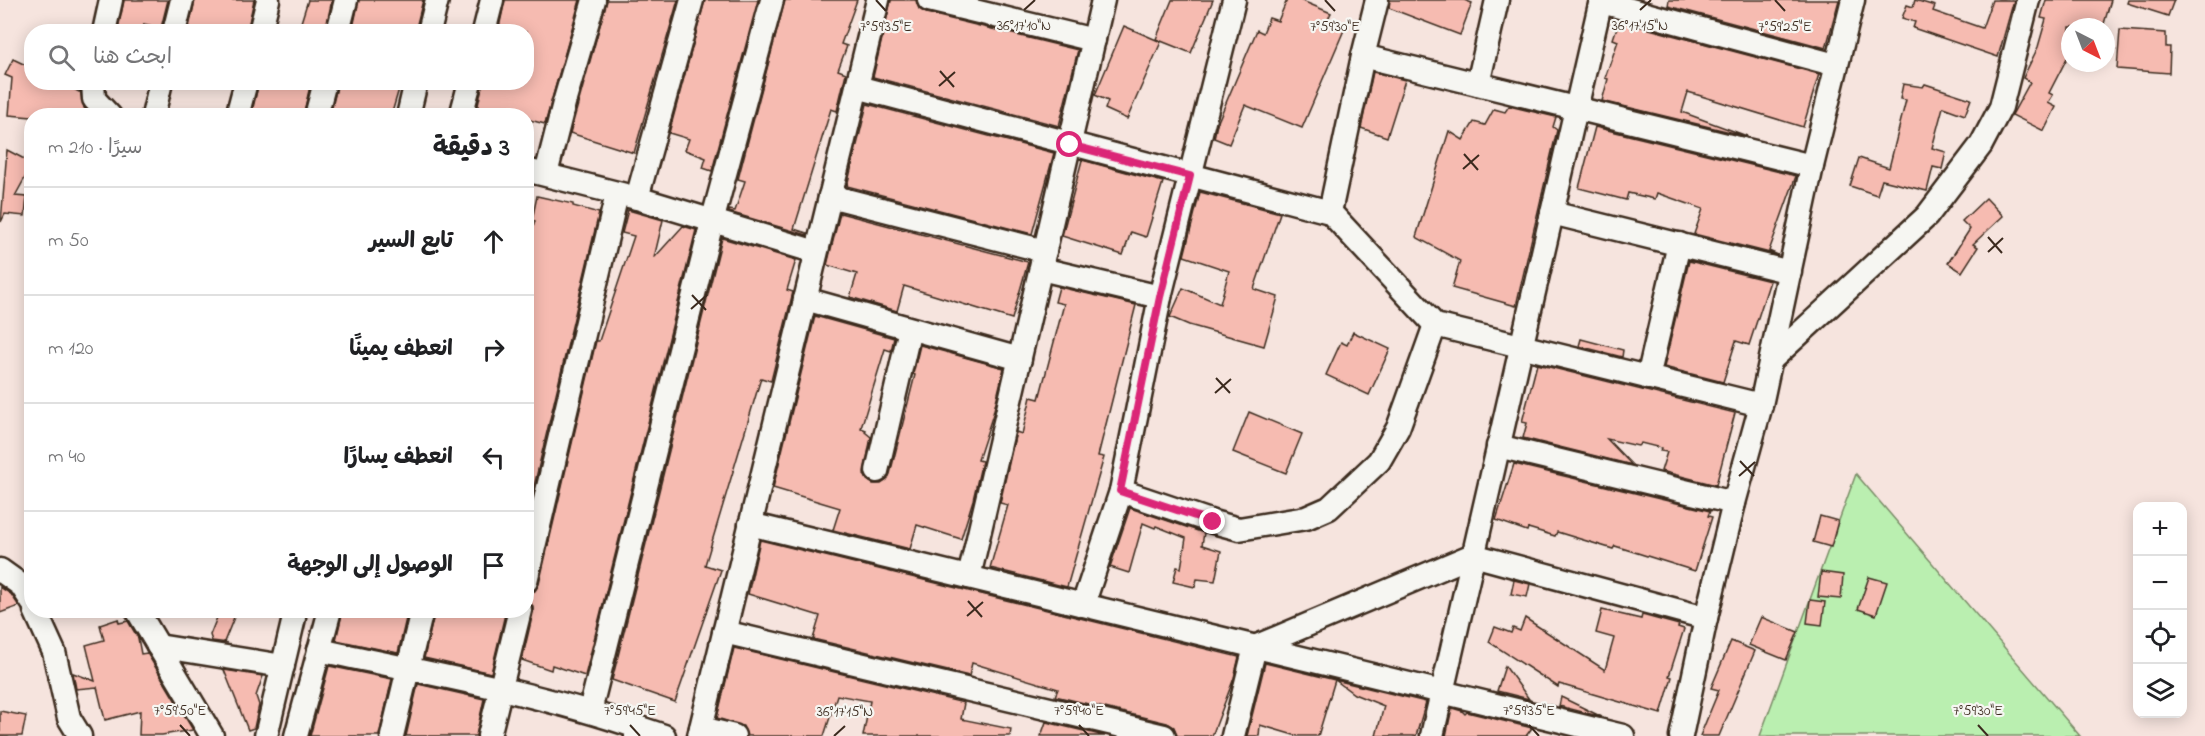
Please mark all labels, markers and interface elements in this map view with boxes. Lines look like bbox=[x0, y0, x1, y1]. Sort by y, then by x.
text: 36°17'10"N bbox=[997, 15, 1051, 37]
text: 36°17'15"N bbox=[1612, 15, 1668, 37]
text: 7°59'35"E bbox=[860, 16, 912, 38]
text: 7°59'30"E bbox=[1310, 16, 1360, 38]
text: 7°59'25"E bbox=[1758, 16, 1812, 38]
north arrow bbox=[2061, 18, 2115, 72]
search box bbox=[24, 24, 534, 90]
icon: search bbox=[45, 41, 78, 74]
text: ابحث هنا bbox=[93, 42, 172, 74]
text: 3 دقيقة bbox=[433, 130, 510, 168]
route start bbox=[1056, 131, 1082, 157]
text: سيرًا · 210 m bbox=[48, 134, 143, 163]
icon: ahead bbox=[477, 225, 510, 258]
text: تابع السير bbox=[369, 226, 453, 258]
text: 50 m bbox=[48, 227, 89, 256]
icon: right bbox=[477, 333, 510, 366]
text: انعطف يمينًا bbox=[349, 334, 453, 366]
text: 120 m bbox=[48, 335, 93, 364]
icon: left bbox=[477, 441, 510, 474]
text: انعطف يسارًا bbox=[344, 442, 453, 474]
text: 40 m bbox=[48, 443, 85, 472]
map controls bbox=[2133, 502, 2187, 718]
button: + bbox=[2133, 502, 2187, 556]
route end bbox=[1199, 508, 1225, 534]
icon: arrive bbox=[477, 549, 510, 582]
text: الوصول إلى الوجهة bbox=[287, 550, 453, 582]
button: − bbox=[2133, 556, 2187, 610]
button: locate bbox=[2133, 610, 2187, 664]
button: layers bbox=[2133, 664, 2187, 718]
text: 7°59'50"E bbox=[154, 700, 206, 722]
text: 7°59'45"E bbox=[604, 700, 656, 722]
text: 7°59'40"E bbox=[1054, 700, 1104, 722]
text: 7°59'35"E bbox=[1503, 700, 1555, 722]
text: 7°59'30"E bbox=[1953, 700, 2003, 722]
text: 36°17'15"N bbox=[817, 701, 873, 723]

